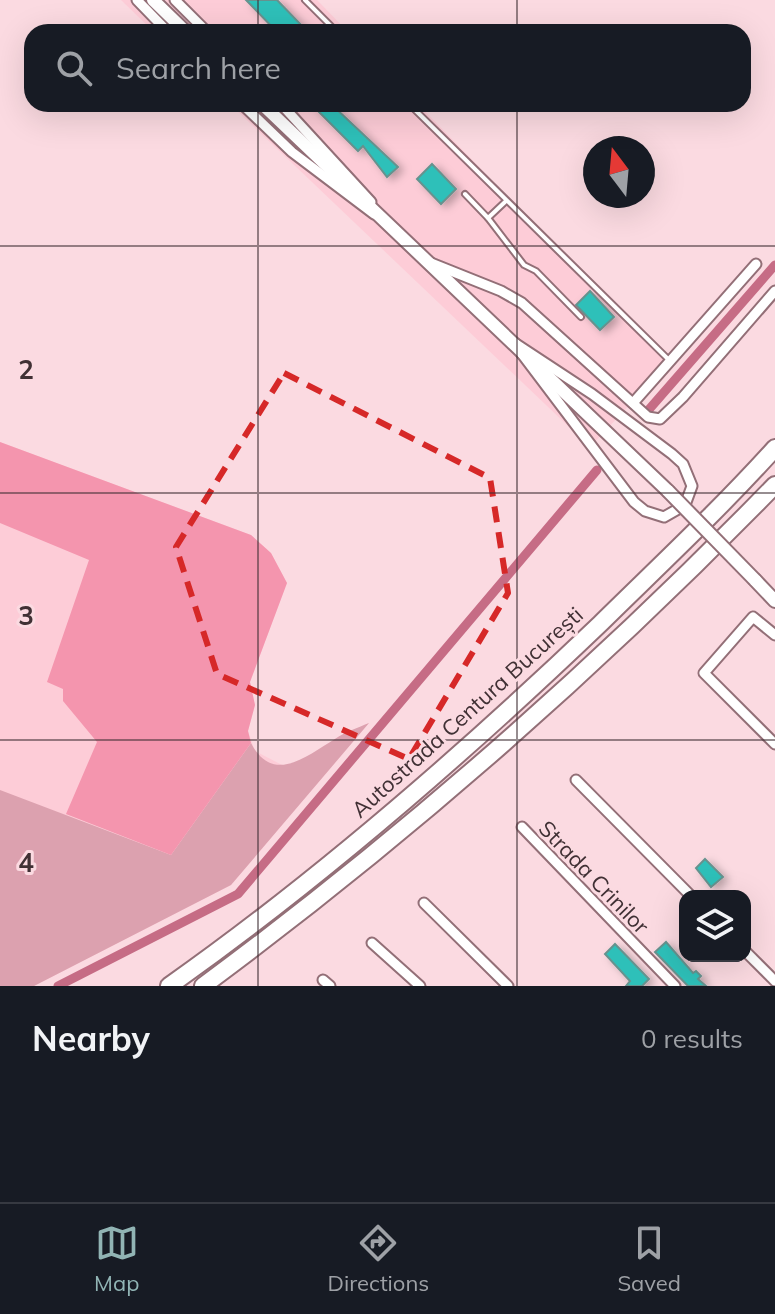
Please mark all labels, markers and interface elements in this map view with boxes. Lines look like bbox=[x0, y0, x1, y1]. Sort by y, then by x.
search box bbox=[24, 24, 751, 112]
icon: search bbox=[52, 46, 96, 90]
text: Search here bbox=[116, 49, 281, 87]
north arrow bbox=[583, 136, 655, 208]
text: 2 bbox=[18, 353, 34, 386]
text: 3 bbox=[18, 599, 34, 632]
street label: Autostrada Centura București bbox=[345, 601, 589, 823]
street label: Strada Crinilor bbox=[533, 814, 655, 940]
text: 4 bbox=[18, 846, 34, 879]
map controls bbox=[679, 890, 751, 962]
button: layers bbox=[679, 890, 751, 962]
text: Nearby bbox=[32, 1017, 150, 1060]
text: 0 results bbox=[641, 1022, 743, 1055]
tab: Map bbox=[94, 1221, 139, 1297]
tab: Directions bbox=[328, 1221, 429, 1297]
tab: Saved bbox=[617, 1221, 681, 1297]

